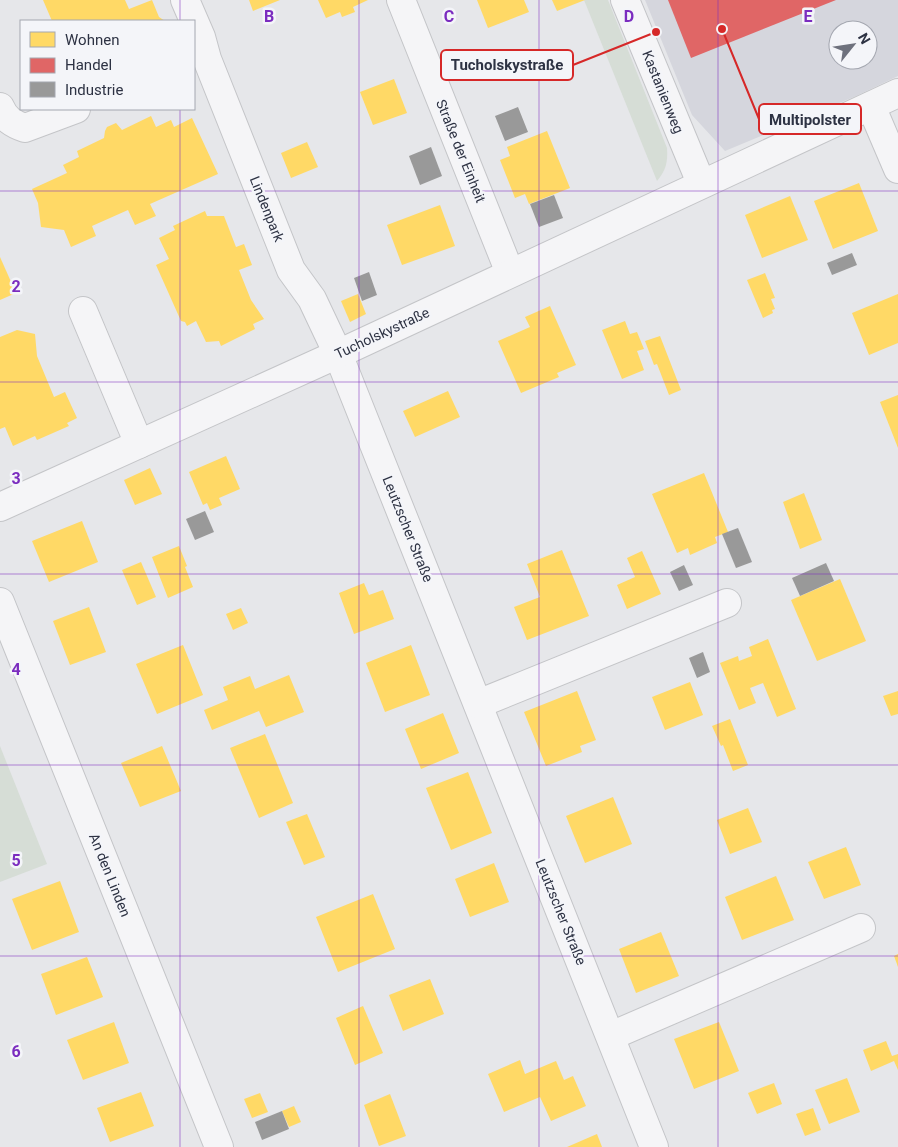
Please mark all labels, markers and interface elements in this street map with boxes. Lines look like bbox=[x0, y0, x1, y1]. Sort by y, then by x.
text: B bbox=[264, 7, 274, 26]
text: C bbox=[444, 7, 454, 26]
text: D bbox=[624, 7, 634, 26]
text: E bbox=[804, 7, 813, 26]
legend bbox=[20, 20, 195, 110]
north arrow bbox=[828, 20, 878, 70]
text: N bbox=[855, 30, 874, 47]
text: Wohnen bbox=[65, 31, 119, 49]
street label: Kastanienweg bbox=[639, 48, 687, 136]
callout: Tucholskystraße bbox=[441, 50, 573, 80]
text: Handel bbox=[65, 56, 112, 74]
text: Tucholskystraße bbox=[451, 56, 563, 74]
text: Industrie bbox=[65, 81, 123, 99]
street label: Straße der Einheit bbox=[433, 97, 489, 205]
callout: Multipolster bbox=[759, 104, 861, 134]
text: Multipolster bbox=[769, 111, 851, 129]
street label: Lindenpark bbox=[247, 174, 288, 245]
text: 2 bbox=[11, 277, 21, 296]
street label: Tucholskystraße bbox=[332, 304, 432, 362]
text: 3 bbox=[11, 469, 21, 488]
street label: Leutzscher Straße bbox=[379, 474, 437, 584]
text: 4 bbox=[11, 660, 21, 679]
street label: An den Linden bbox=[86, 831, 134, 919]
text: 5 bbox=[11, 851, 21, 870]
street label: Leutzscher Straße bbox=[532, 857, 590, 967]
text: 6 bbox=[11, 1042, 21, 1061]

